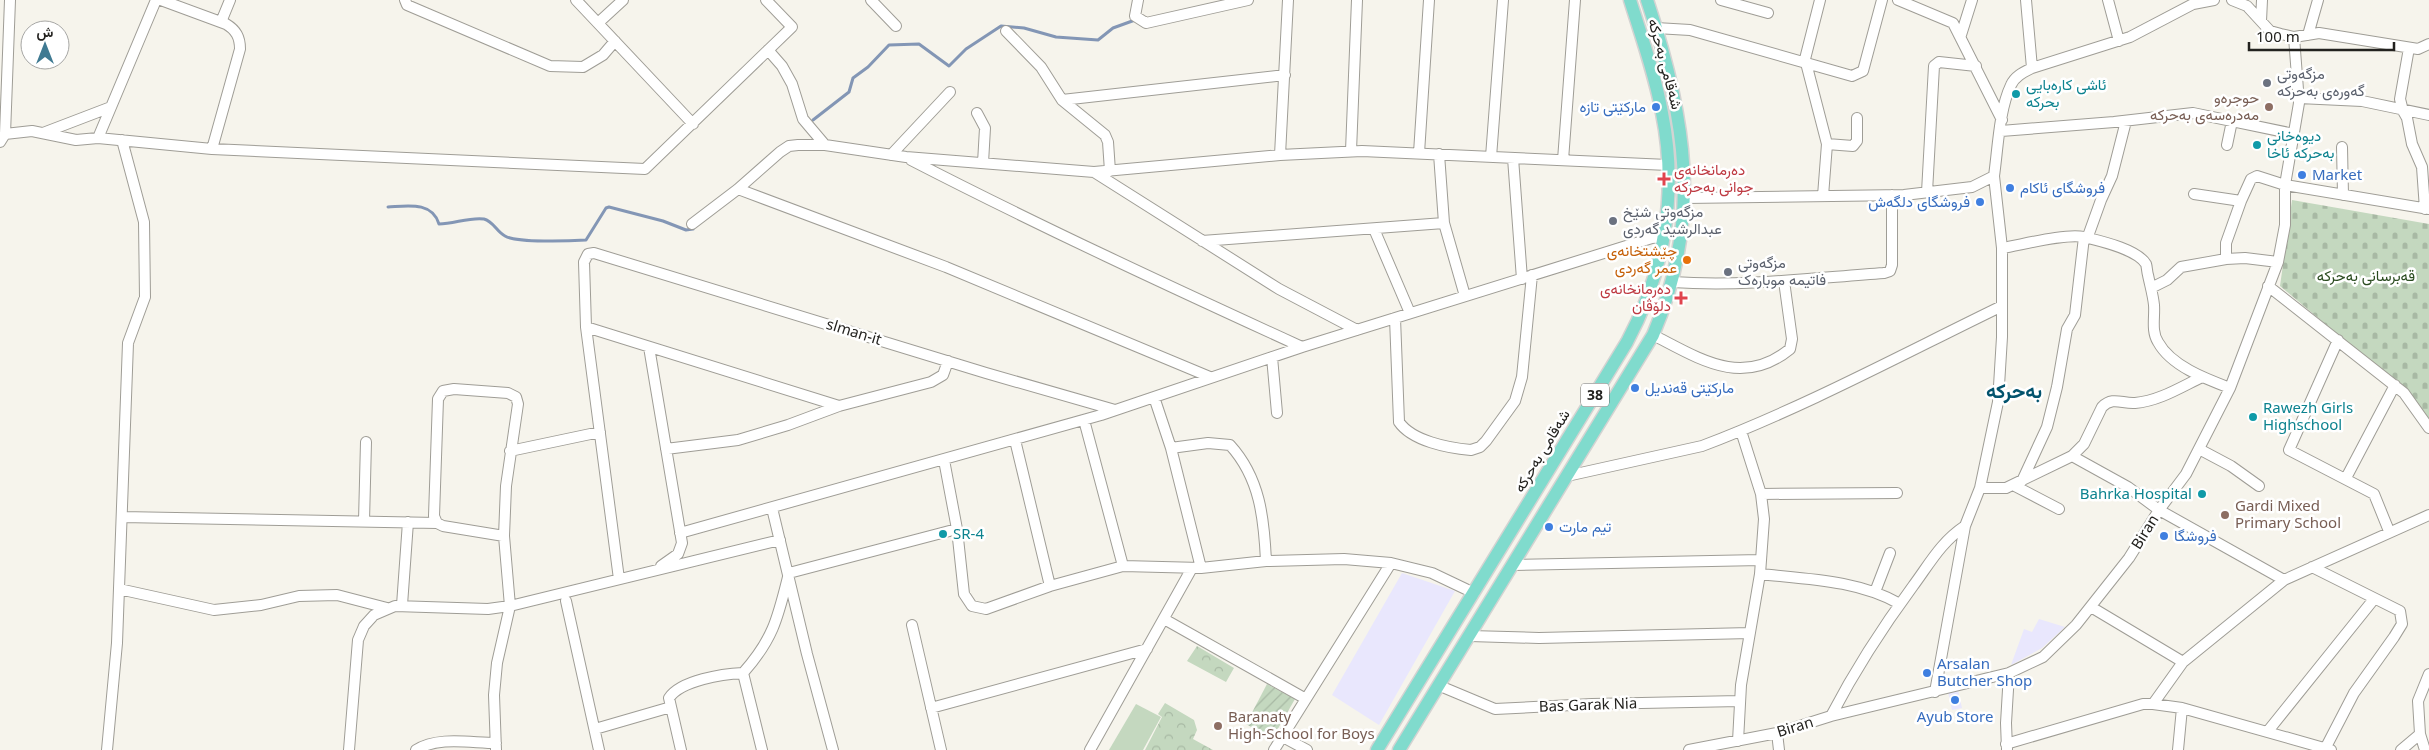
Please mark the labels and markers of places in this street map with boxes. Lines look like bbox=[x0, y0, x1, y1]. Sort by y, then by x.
place label: مزگەوتی گەورەی بەحرکە bbox=[2277, 63, 2365, 101]
place label: ئاشی کارەبایی بحرکە bbox=[2026, 74, 2106, 111]
marker: مزگەوتی گەورەی بەحرکە bbox=[2261, 77, 2273, 89]
place label: حوجره‌و مه‌دره‌سه‌ی به‌حرکه bbox=[2150, 87, 2259, 125]
marker: ئاشی کارەبایی بحرکە bbox=[2010, 88, 2022, 100]
place label: مارکێتی تازە bbox=[1579, 96, 1646, 117]
marker: مارکێتی تازە bbox=[1650, 101, 1662, 113]
marker: حوجره‌و مه‌دره‌سه‌ی به‌حرکه bbox=[2263, 101, 2275, 113]
place label: دیوەخانی بەحرکە ئاخا bbox=[2267, 125, 2335, 162]
marker: دیوەخانی بەحرکە ئاخا bbox=[2251, 139, 2263, 151]
place label: دەرمانخانەی جوانی بەحرکە bbox=[1674, 159, 1753, 197]
place label: Market bbox=[2312, 164, 2363, 184]
marker: Market bbox=[2296, 169, 2308, 181]
marker: دەرمانخانەی جوانی بەحرکە bbox=[1658, 173, 1670, 185]
place label: فروشگای ئاکام bbox=[2020, 177, 2105, 198]
marker: فروشگای ئاکام bbox=[2004, 182, 2016, 194]
place label: فروشگای دلگه‌ش bbox=[1868, 191, 1970, 212]
marker: فروشگای دلگه‌ش bbox=[1974, 196, 1986, 208]
place label: مزگەوتی شێخ عبدالرشید گەردی bbox=[1623, 201, 1722, 239]
marker: مزگەوتی شێخ عبدالرشید گەردی bbox=[1607, 215, 1619, 227]
place label: چێشتخانەی عمر گەردی bbox=[1607, 240, 1677, 278]
place label: مزگەوتی فاتیمە موبارەک bbox=[1738, 252, 1826, 289]
marker: چێشتخانەی عمر گەردی bbox=[1681, 254, 1693, 266]
marker: مزگەوتی فاتیمە موبارەک bbox=[1722, 266, 1734, 278]
place label: دەرمانخانەی دلۆڤان bbox=[1600, 278, 1671, 315]
marker: دەرمانخانەی دلۆڤان bbox=[1675, 292, 1687, 304]
place label: مارکێتی قەندیل bbox=[1645, 377, 1734, 398]
marker: مارکێتی قەندیل bbox=[1629, 382, 1641, 394]
place label: Rawezh Girls Highschool bbox=[2263, 397, 2353, 434]
marker: Rawezh Girls Highschool bbox=[2247, 411, 2259, 423]
place label: Bahrka Hospital bbox=[2080, 483, 2192, 503]
marker: Bahrka Hospital bbox=[2196, 488, 2208, 500]
place label: Gardi Mixed Primary School bbox=[2235, 495, 2341, 532]
marker: Gardi Mixed Primary School bbox=[2219, 509, 2231, 521]
place label: تيم مارت bbox=[1559, 516, 1612, 537]
marker: تيم مارت bbox=[1543, 521, 1555, 533]
place label: SR-4 bbox=[953, 523, 984, 543]
place label: فروشگا bbox=[2174, 525, 2217, 545]
marker: SR-4 bbox=[937, 528, 949, 540]
marker: فروشگا bbox=[2158, 530, 2170, 542]
place label: Arsalan Butcher Shop bbox=[1937, 653, 2032, 690]
marker: Arsalan Butcher Shop bbox=[1921, 667, 1933, 679]
marker: Ayub Store bbox=[1949, 694, 1961, 706]
place label: Baranaty High-School for Boys bbox=[1228, 706, 1375, 743]
place label: Ayub Store bbox=[1917, 706, 1993, 726]
marker: Baranaty High-School for Boys bbox=[1212, 720, 1224, 732]

